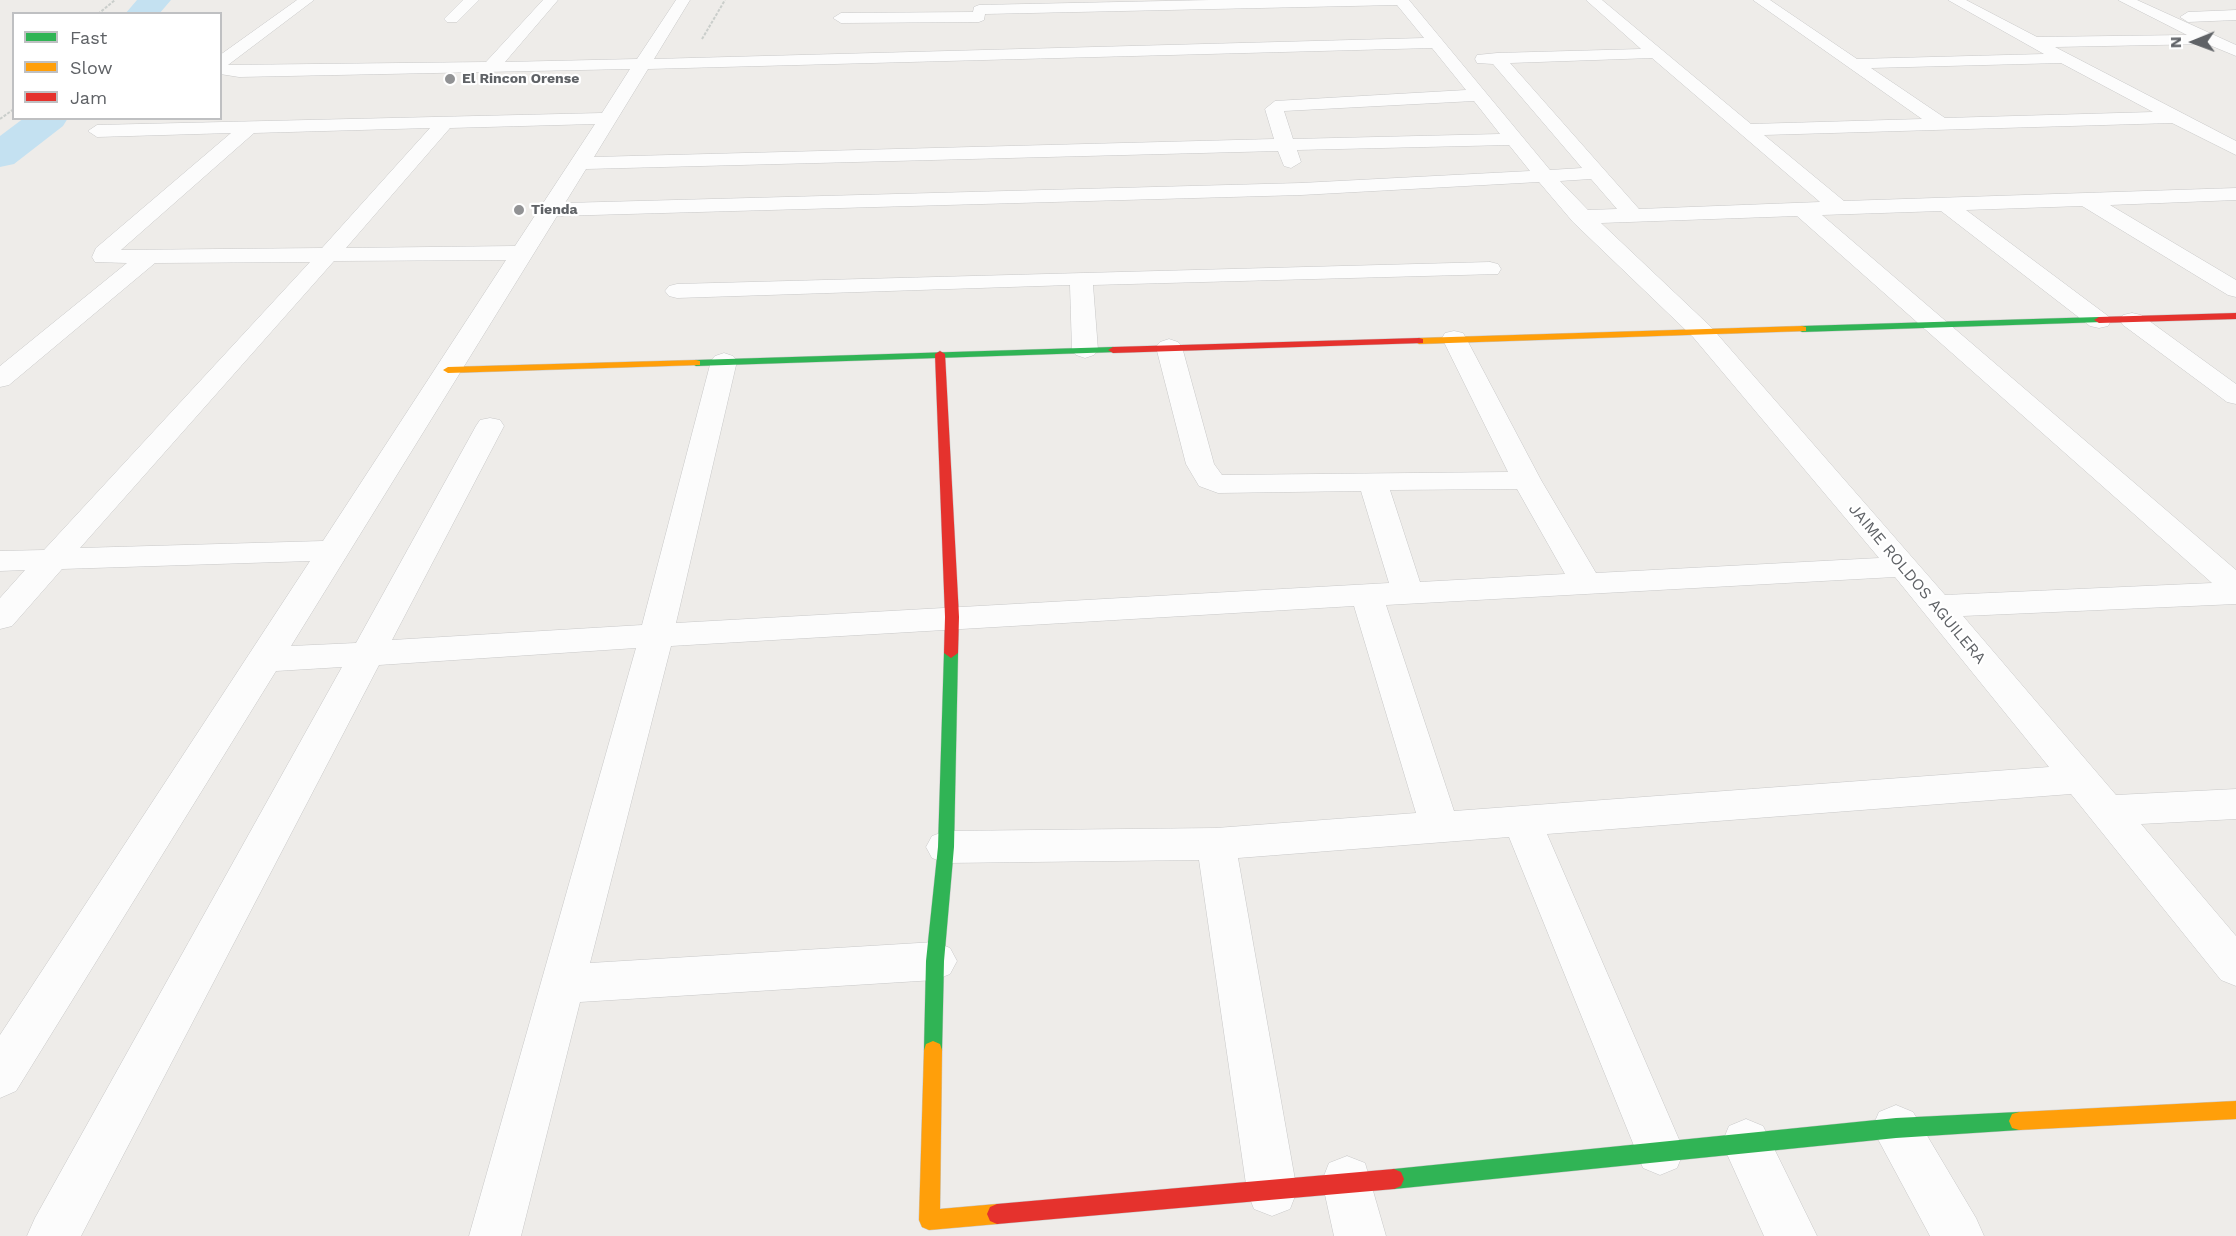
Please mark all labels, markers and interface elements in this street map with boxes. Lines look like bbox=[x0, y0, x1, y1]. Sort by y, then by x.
legend bbox=[12, 12, 222, 120]
north arrow bbox=[2164, 12, 2224, 72]
text: Fast bbox=[70, 27, 107, 48]
text: N bbox=[2166, 36, 2185, 48]
text: Slow bbox=[70, 57, 113, 78]
place label: El Rincon Orense bbox=[462, 71, 579, 87]
marker: El Rincon Orense bbox=[443, 72, 457, 86]
text: Jam bbox=[70, 87, 107, 108]
place label: Tienda bbox=[531, 202, 578, 218]
marker: Tienda bbox=[512, 203, 526, 217]
street label: JAIME ROLDOS AGUILERA bbox=[1844, 500, 1990, 668]

